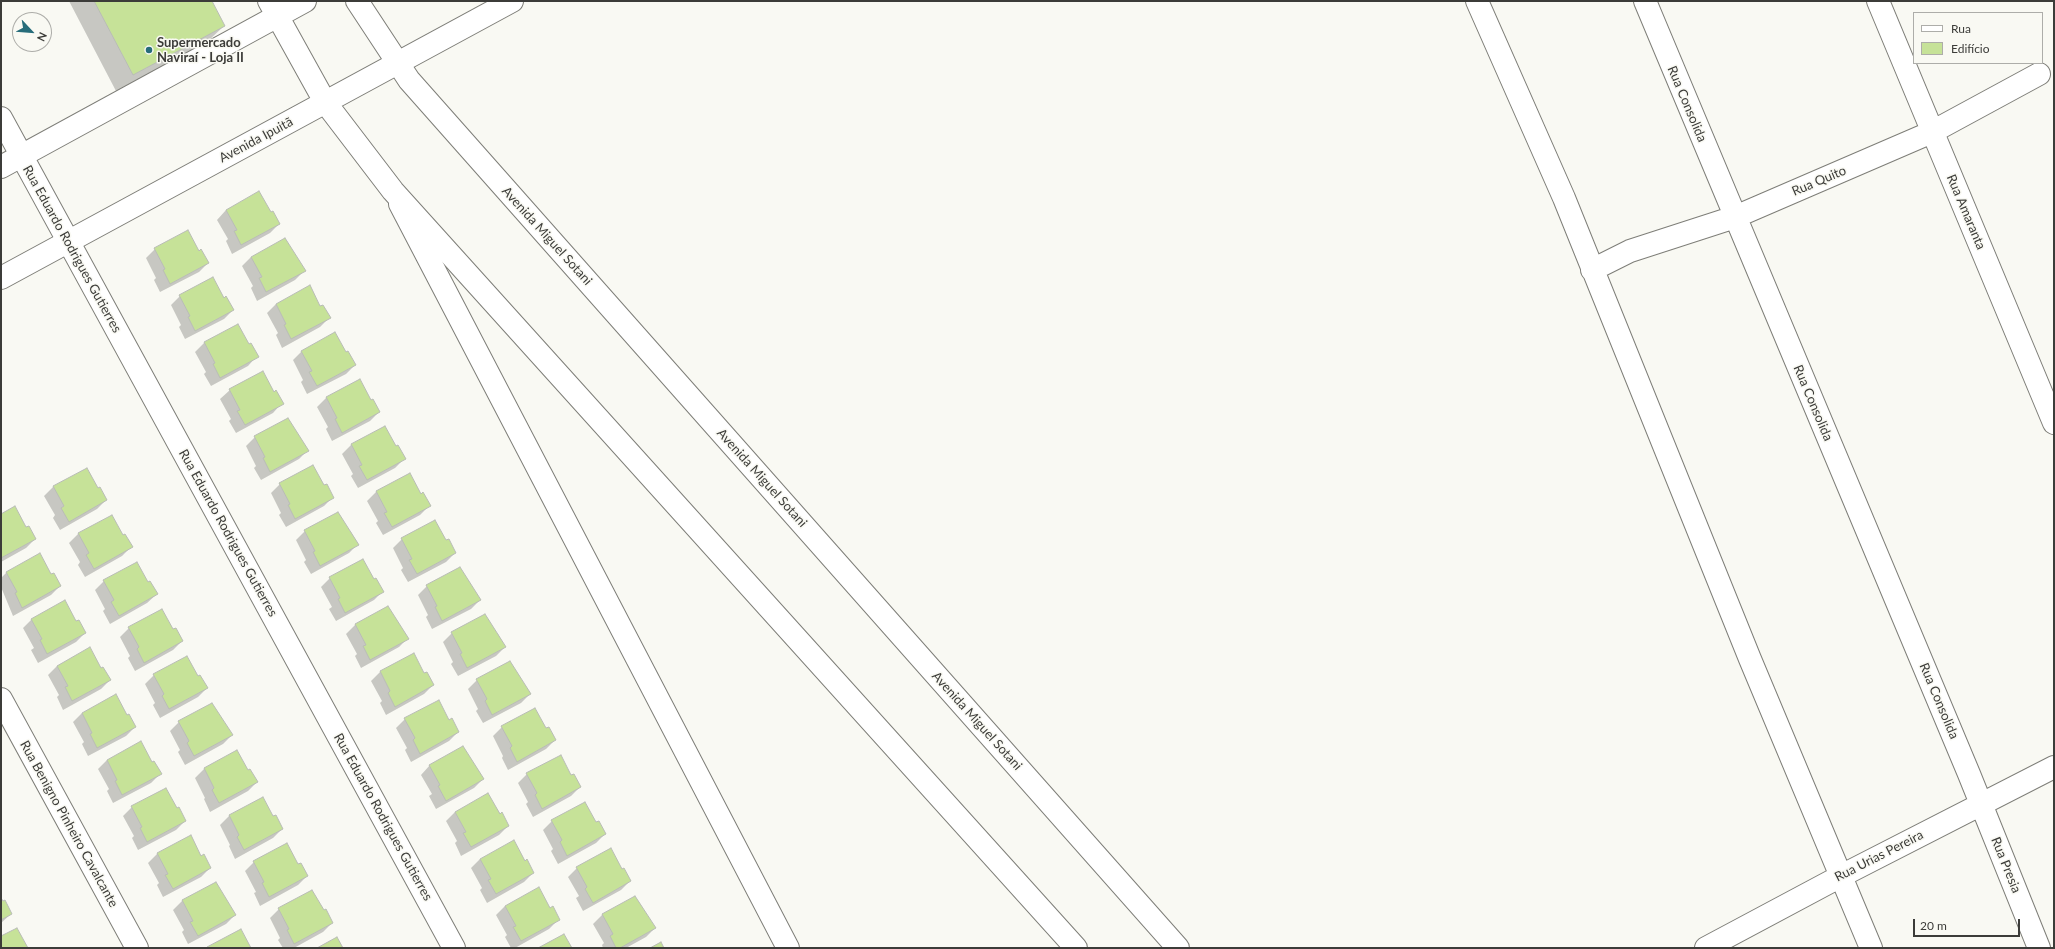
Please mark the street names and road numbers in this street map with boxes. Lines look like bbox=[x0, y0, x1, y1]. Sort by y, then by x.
street label: Rua Consolida bbox=[1664, 64, 1710, 144]
street label: Avenida Ipuitã bbox=[216, 114, 296, 166]
street label: Rua Eduardo Rodrigues Gutierres bbox=[19, 163, 125, 335]
street label: Rua Quito bbox=[1789, 163, 1849, 199]
street label: Rua Amaranta bbox=[1943, 172, 1989, 252]
street label: Avenida Miguel Sotani bbox=[499, 184, 595, 288]
street label: Rua Consolida bbox=[1790, 363, 1836, 443]
street label: Avenida Miguel Sotani bbox=[714, 426, 810, 530]
street label: Rua Eduardo Rodrigues Gutierres bbox=[175, 447, 281, 619]
street label: Rua Consolida bbox=[1916, 661, 1962, 741]
street label: Avenida Miguel Sotani bbox=[929, 669, 1025, 773]
street label: Rua Eduardo Rodrigues Gutierres bbox=[330, 731, 436, 903]
street label: Rua Benigno Pinheiro Cavalcante bbox=[17, 738, 121, 910]
street label: Rua Urias Pereira bbox=[1832, 827, 1926, 885]
street label: Rua Presia bbox=[1988, 835, 2024, 895]

